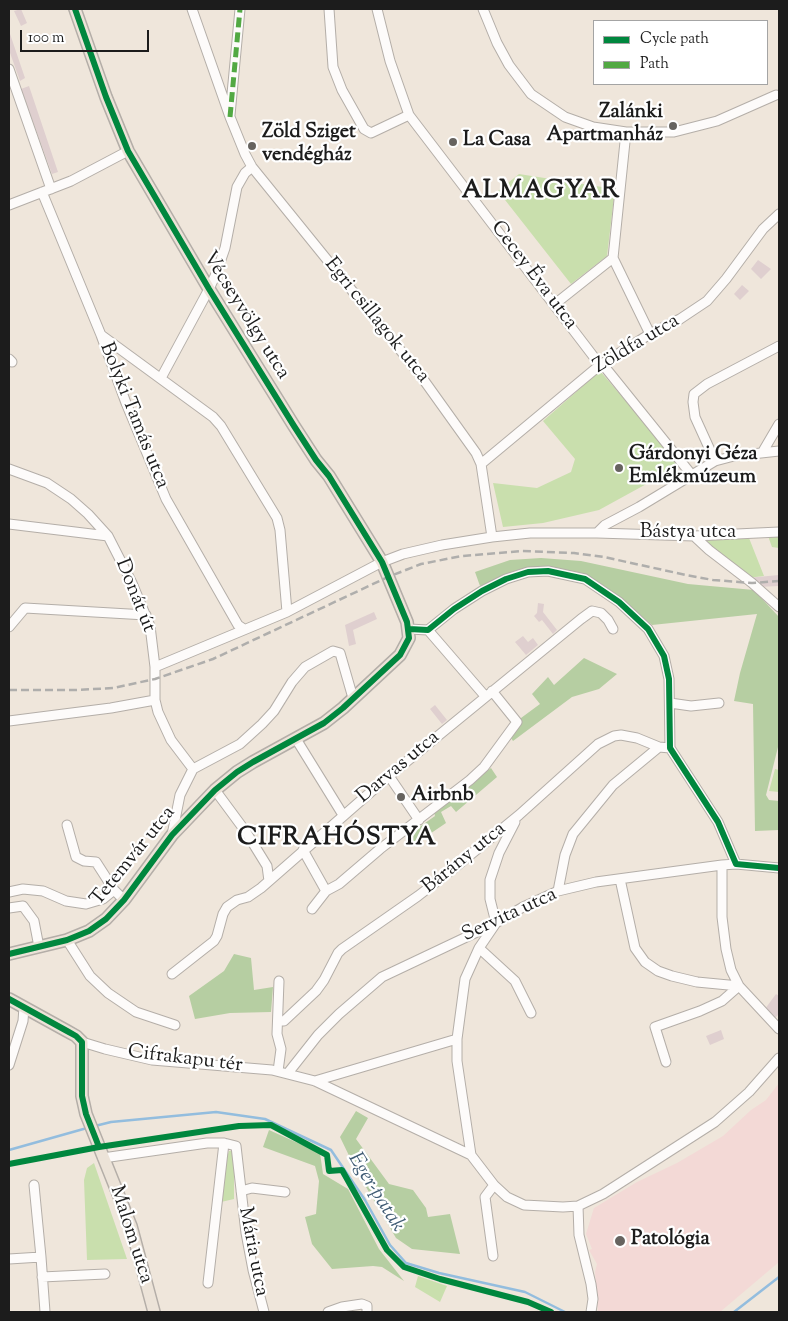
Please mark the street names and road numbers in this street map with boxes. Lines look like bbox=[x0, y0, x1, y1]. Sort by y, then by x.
street label: Cecey Éva utca bbox=[484, 217, 582, 335]
street label: Vécseyvölgy utca bbox=[196, 248, 294, 384]
street label: Egri csillagok utca bbox=[318, 254, 434, 388]
street label: Zöldfa utca bbox=[590, 310, 684, 380]
street label: Bolyki Tamás utca bbox=[93, 339, 173, 493]
street label: Bástya utca bbox=[640, 522, 736, 546]
street label: Donát út bbox=[108, 556, 160, 636]
street label: Darvas utca bbox=[353, 726, 445, 810]
street label: Tetemvár utca bbox=[86, 802, 182, 912]
street label: Bárány utca bbox=[418, 818, 512, 900]
street label: Servita utca bbox=[459, 884, 561, 948]
street label: Cifrakapu tér bbox=[126, 1041, 244, 1079]
street label: Malom utca bbox=[103, 1183, 157, 1287]
street label: Mária utca bbox=[232, 1205, 272, 1299]

